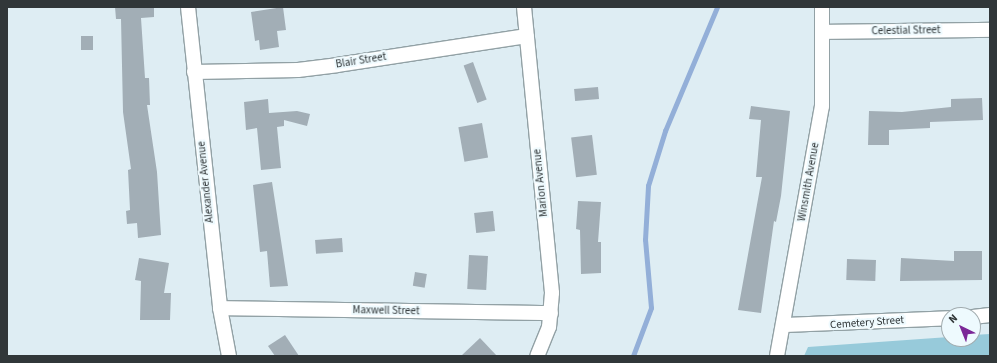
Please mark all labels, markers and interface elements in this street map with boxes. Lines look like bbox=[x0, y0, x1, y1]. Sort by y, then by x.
street label: Celestial Street bbox=[871, 24, 941, 38]
street label: Blair Street bbox=[335, 50, 387, 72]
street label: Alexander Avenue bbox=[195, 141, 217, 223]
street label: Winsmith Avenue bbox=[796, 142, 822, 222]
street label: Marion Avenue bbox=[531, 148, 551, 218]
street label: Maxwell Street bbox=[352, 304, 420, 318]
north arrow bbox=[941, 307, 981, 347]
text: N bbox=[945, 311, 961, 327]
street label: Cemetery Street bbox=[830, 314, 904, 332]

